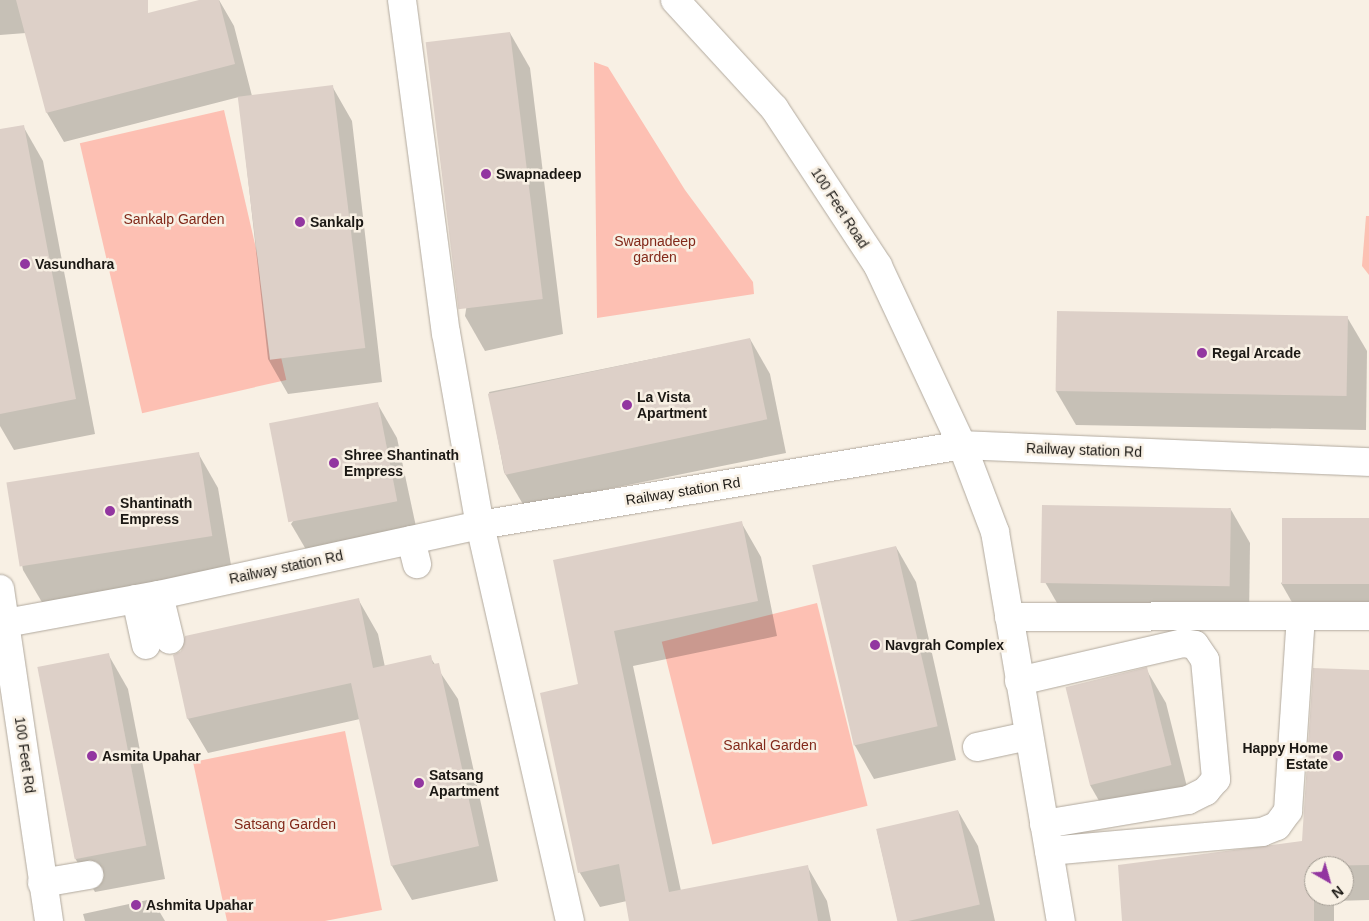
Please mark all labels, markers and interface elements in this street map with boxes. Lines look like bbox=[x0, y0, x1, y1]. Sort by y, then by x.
street label: 100 Feet Road bbox=[808, 165, 872, 251]
place label: Swapnadeep bbox=[496, 166, 582, 182]
marker: Swapnadeep bbox=[480, 168, 492, 180]
park label: Sankalp Garden bbox=[123, 211, 225, 227]
place label: Sankalp bbox=[310, 214, 364, 230]
marker: Sankalp bbox=[294, 216, 306, 228]
park label: Swapnadeep garden bbox=[614, 233, 696, 266]
place label: Vasundhara bbox=[35, 256, 114, 272]
marker: Vasundhara bbox=[19, 258, 31, 270]
place label: Regal Arcade bbox=[1212, 345, 1301, 361]
marker: Regal Arcade bbox=[1196, 347, 1208, 359]
place label: La Vista Apartment bbox=[637, 389, 707, 422]
marker: La Vista Apartment bbox=[621, 399, 633, 411]
street label: Railway station Rd bbox=[1026, 440, 1142, 460]
place label: Shree Shantinath Empress bbox=[344, 447, 459, 480]
marker: Shree Shantinath Empress bbox=[328, 457, 340, 469]
street label: Railway station Rd bbox=[624, 474, 742, 508]
place label: Shantinath Empress bbox=[120, 495, 192, 528]
marker: Shantinath Empress bbox=[104, 505, 116, 517]
street label: Railway station Rd bbox=[228, 547, 344, 587]
place label: Navgrah Complex bbox=[885, 637, 1004, 653]
marker: Navgrah Complex bbox=[869, 639, 881, 651]
street label: 100 Feet Rd bbox=[11, 716, 39, 794]
park label: Sankal Garden bbox=[723, 737, 817, 753]
place label: Happy Home Estate bbox=[1242, 740, 1328, 772]
place label: Asmita Upahar bbox=[102, 748, 201, 764]
marker: Asmita Upahar bbox=[86, 750, 98, 762]
marker: Happy Home Estate bbox=[1332, 750, 1344, 762]
place label: Satsang Apartment bbox=[429, 767, 499, 800]
marker: Satsang Apartment bbox=[413, 777, 425, 789]
park label: Satsang Garden bbox=[234, 816, 336, 832]
north arrow bbox=[1304, 856, 1354, 906]
text: N bbox=[1329, 883, 1347, 901]
place label: Ashmita Upahar bbox=[146, 897, 253, 913]
marker: Ashmita Upahar bbox=[130, 899, 142, 911]

